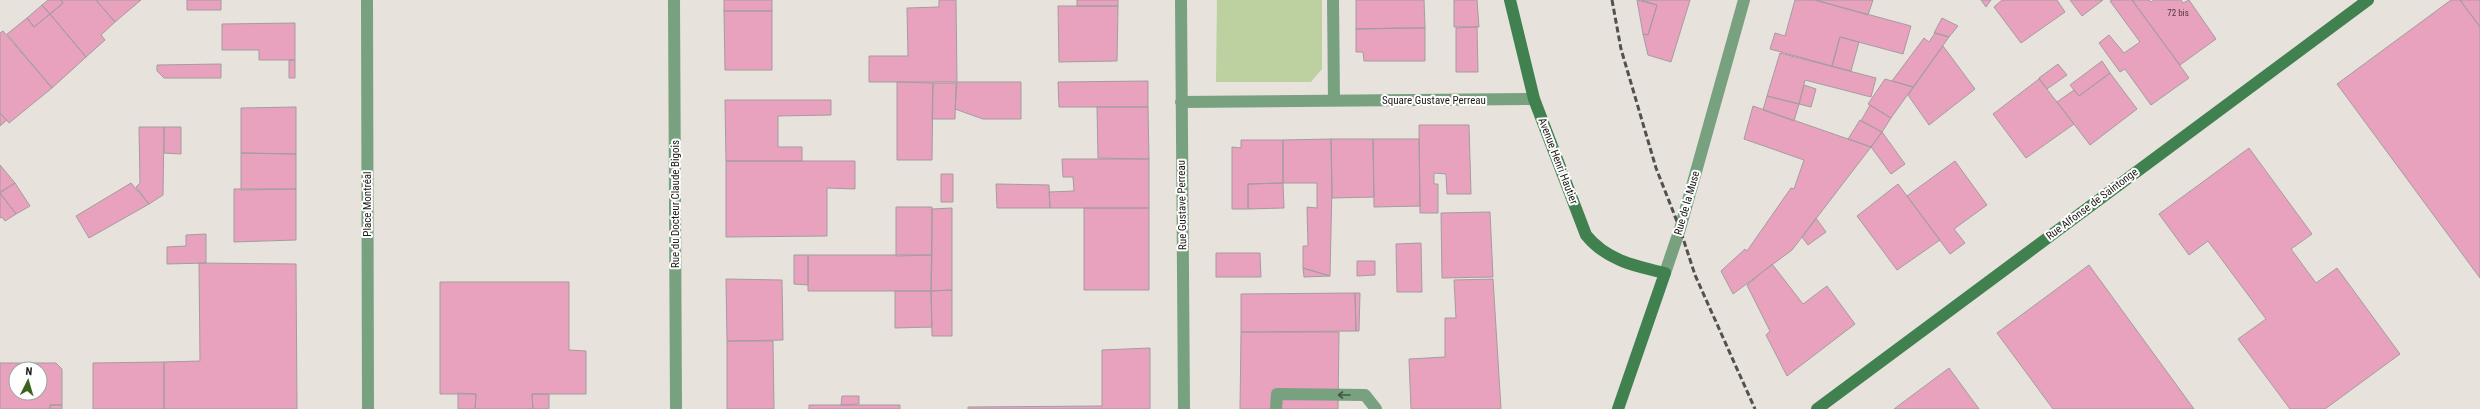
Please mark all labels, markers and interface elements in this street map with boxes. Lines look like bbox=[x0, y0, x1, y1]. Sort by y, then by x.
house number: 72 bis bbox=[2167, 8, 2189, 18]
street label: Square Gustave Perreau bbox=[1382, 94, 1486, 107]
street label: Avenue Henri Hautier bbox=[1536, 116, 1581, 207]
street label: Rue du Docteur Claude Bigois bbox=[669, 140, 682, 268]
street label: Rue Gustave Perreau bbox=[1175, 160, 1189, 250]
street label: Rue Alfonse de Saintonge bbox=[2044, 165, 2140, 243]
street label: Rue de la Muse bbox=[1672, 169, 1702, 237]
street label: Place Montréal bbox=[361, 171, 374, 237]
north arrow bbox=[8, 361, 48, 401]
text: N bbox=[25, 365, 33, 378]
one-way arrow bbox=[1338, 391, 1351, 399]

